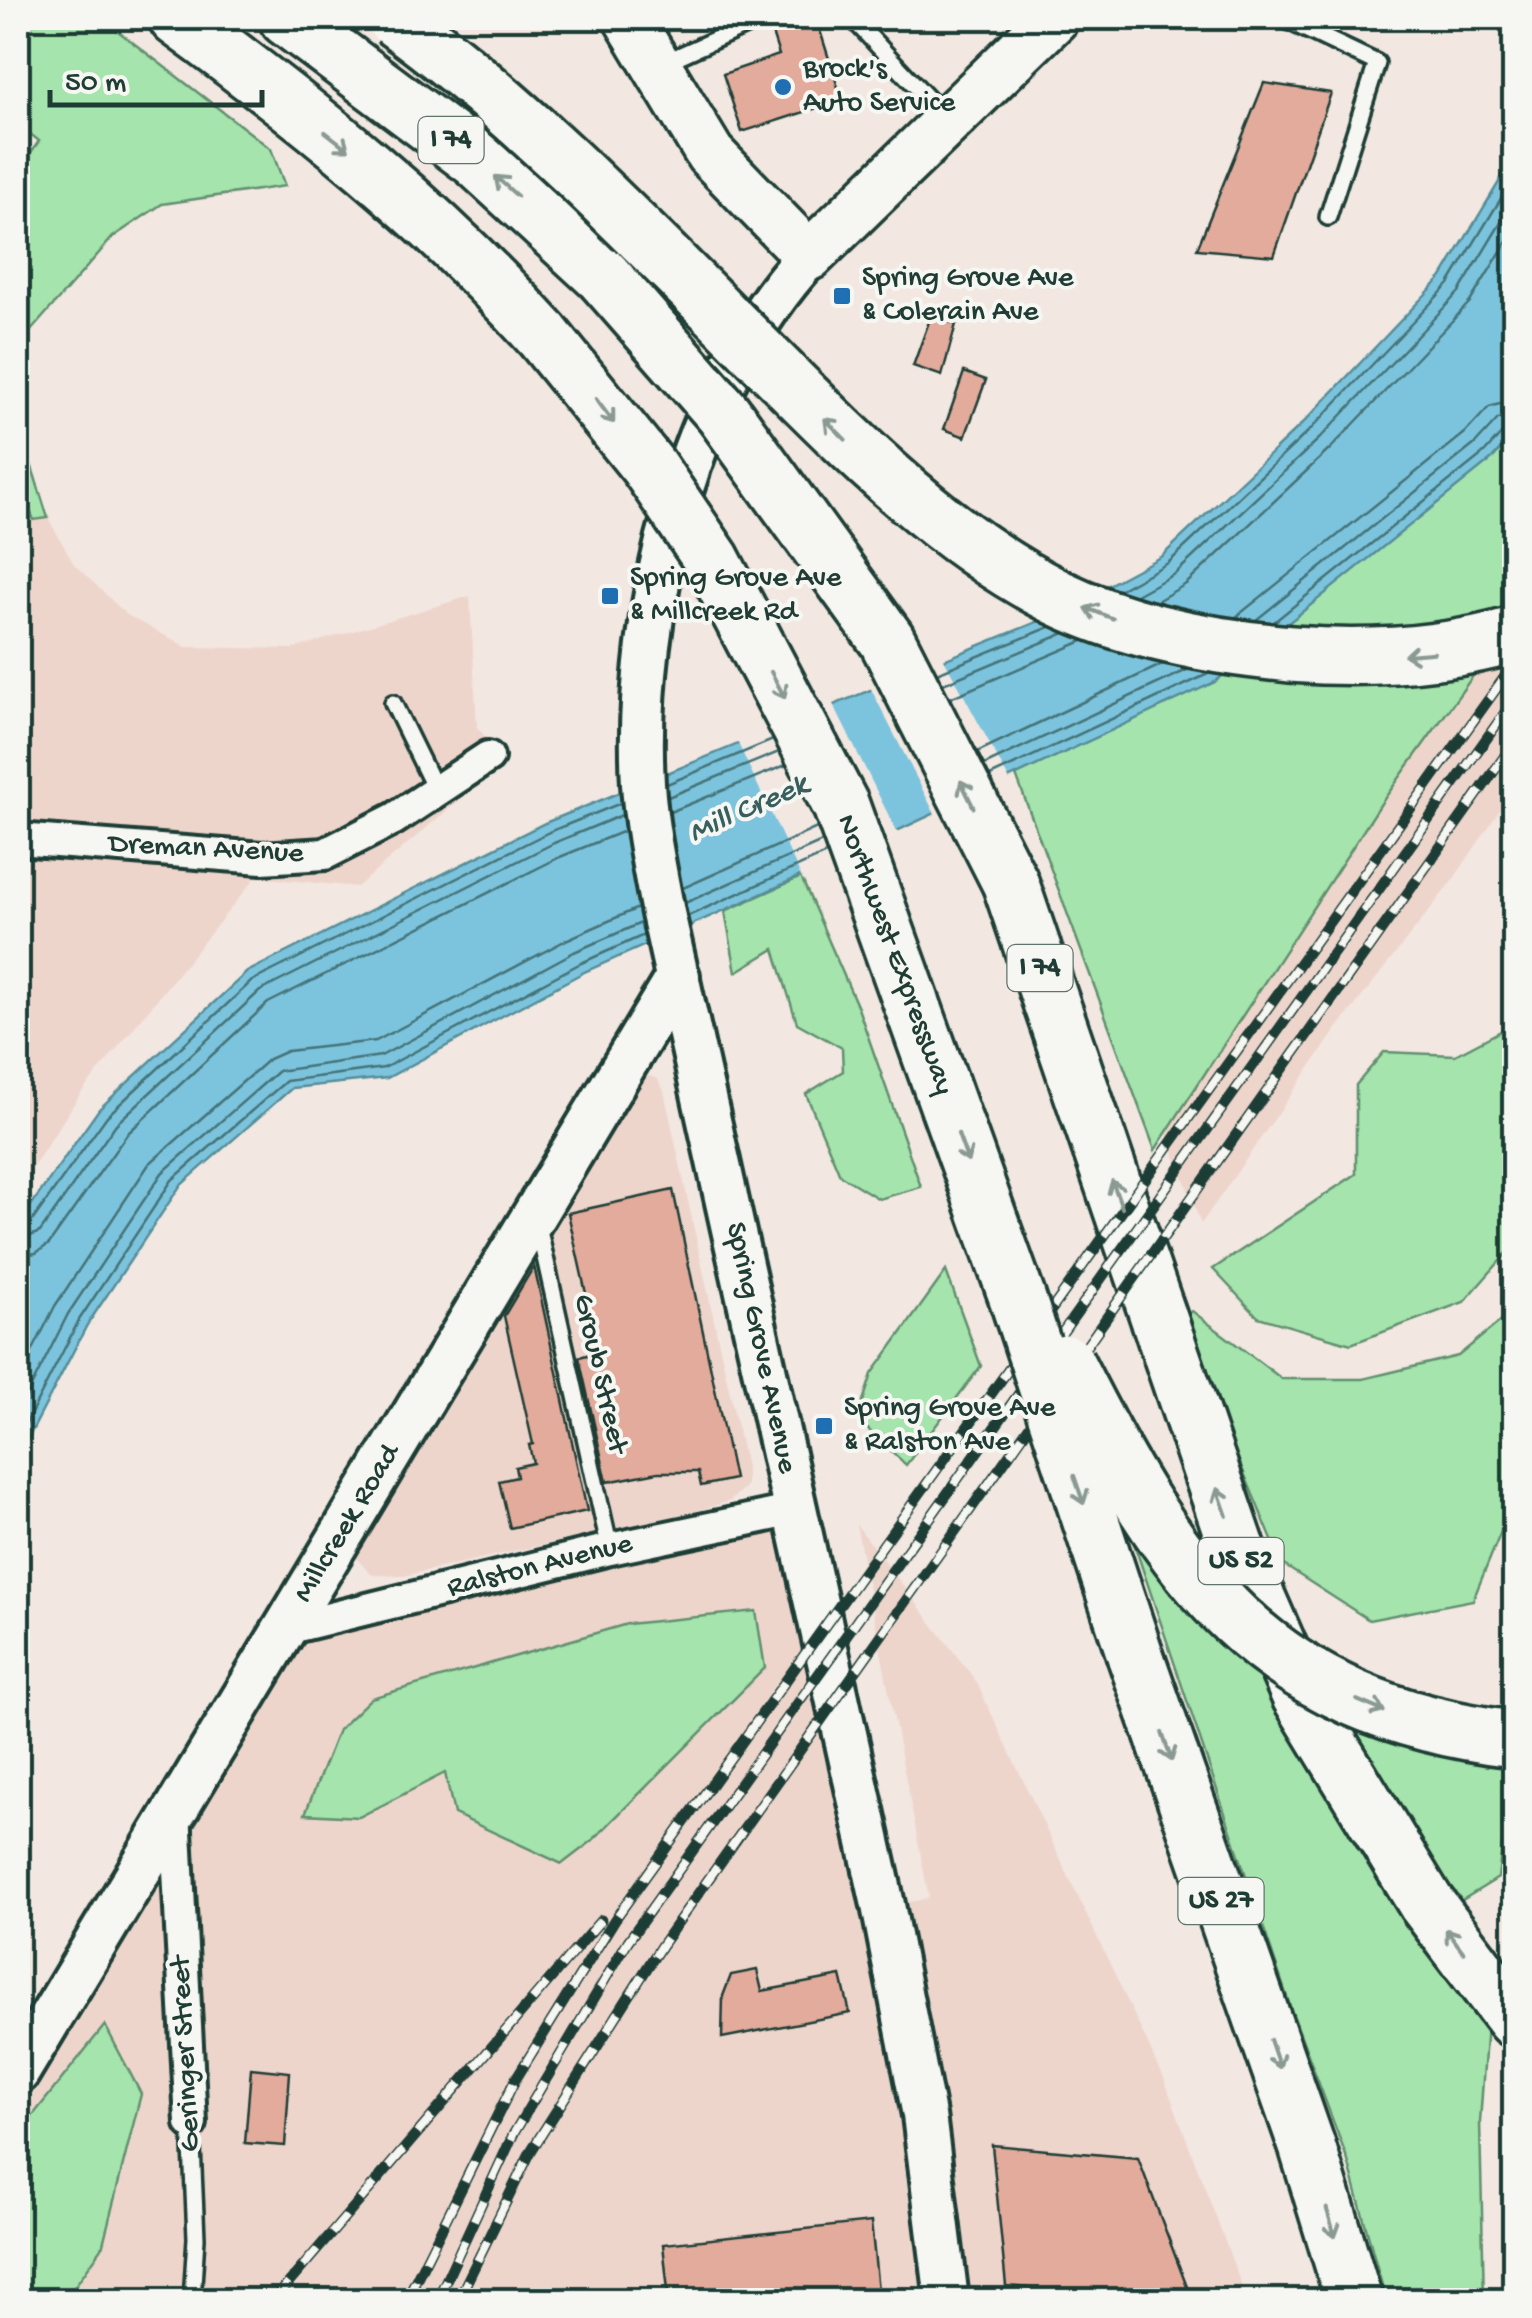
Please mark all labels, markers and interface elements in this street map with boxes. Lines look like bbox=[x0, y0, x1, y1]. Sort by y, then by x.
scale bar bbox=[50, 45, 262, 107]
place label: Brock's Auto Service bbox=[802, 53, 956, 122]
text: 50 m bbox=[65, 67, 126, 102]
marker: Brock's Auto Service bbox=[772, 76, 794, 98]
road number: I 74 bbox=[418, 117, 484, 163]
one-way arrow bbox=[324, 130, 350, 152]
one-way arrow bbox=[494, 175, 519, 198]
place label: Spring Grove Ave & Colerain Ave bbox=[862, 262, 1074, 331]
marker: Spring Grove Ave & Colerain Ave bbox=[831, 285, 853, 307]
one-way arrow bbox=[594, 397, 616, 423]
one-way arrow bbox=[823, 417, 847, 441]
place label: Spring Grove Ave & Millcreek Rd bbox=[630, 562, 842, 631]
marker: Spring Grove Ave & Millcreek Rd bbox=[599, 585, 621, 607]
one-way arrow bbox=[1085, 603, 1115, 621]
one-way arrow bbox=[1404, 644, 1436, 663]
one-way arrow bbox=[768, 670, 788, 700]
water label: Mill Creek bbox=[683, 766, 817, 853]
one-way arrow bbox=[957, 780, 976, 810]
street label: Northwest Expressway bbox=[827, 810, 961, 1100]
street label: Dreman Avenue bbox=[106, 827, 305, 873]
road number: I 74 bbox=[1008, 945, 1072, 991]
one-way arrow bbox=[956, 1132, 974, 1164]
one-way arrow bbox=[1107, 1180, 1125, 1211]
street label: Spring Grove Avenue bbox=[716, 1219, 804, 1477]
street label: Groub Street bbox=[564, 1291, 635, 1460]
place label: Spring Grove Ave & Ralston Ave bbox=[844, 1392, 1056, 1461]
marker: Spring Grove Ave & Ralston Ave bbox=[813, 1415, 835, 1437]
street label: Millcreek Road bbox=[287, 1436, 410, 1609]
one-way arrow bbox=[1071, 1473, 1089, 1504]
one-way arrow bbox=[1211, 1487, 1229, 1519]
street label: Ralston Avenue bbox=[444, 1527, 637, 1607]
road number: US 52 bbox=[1198, 1538, 1284, 1584]
one-way arrow bbox=[1355, 1699, 1386, 1717]
one-way arrow bbox=[1159, 1731, 1177, 1762]
road number: US 27 bbox=[1178, 1878, 1264, 1924]
one-way arrow bbox=[1445, 1929, 1467, 1955]
street label: Geringer Street bbox=[164, 1952, 210, 2153]
one-way arrow bbox=[1267, 2037, 1285, 2069]
one-way arrow bbox=[1323, 2207, 1341, 2239]

